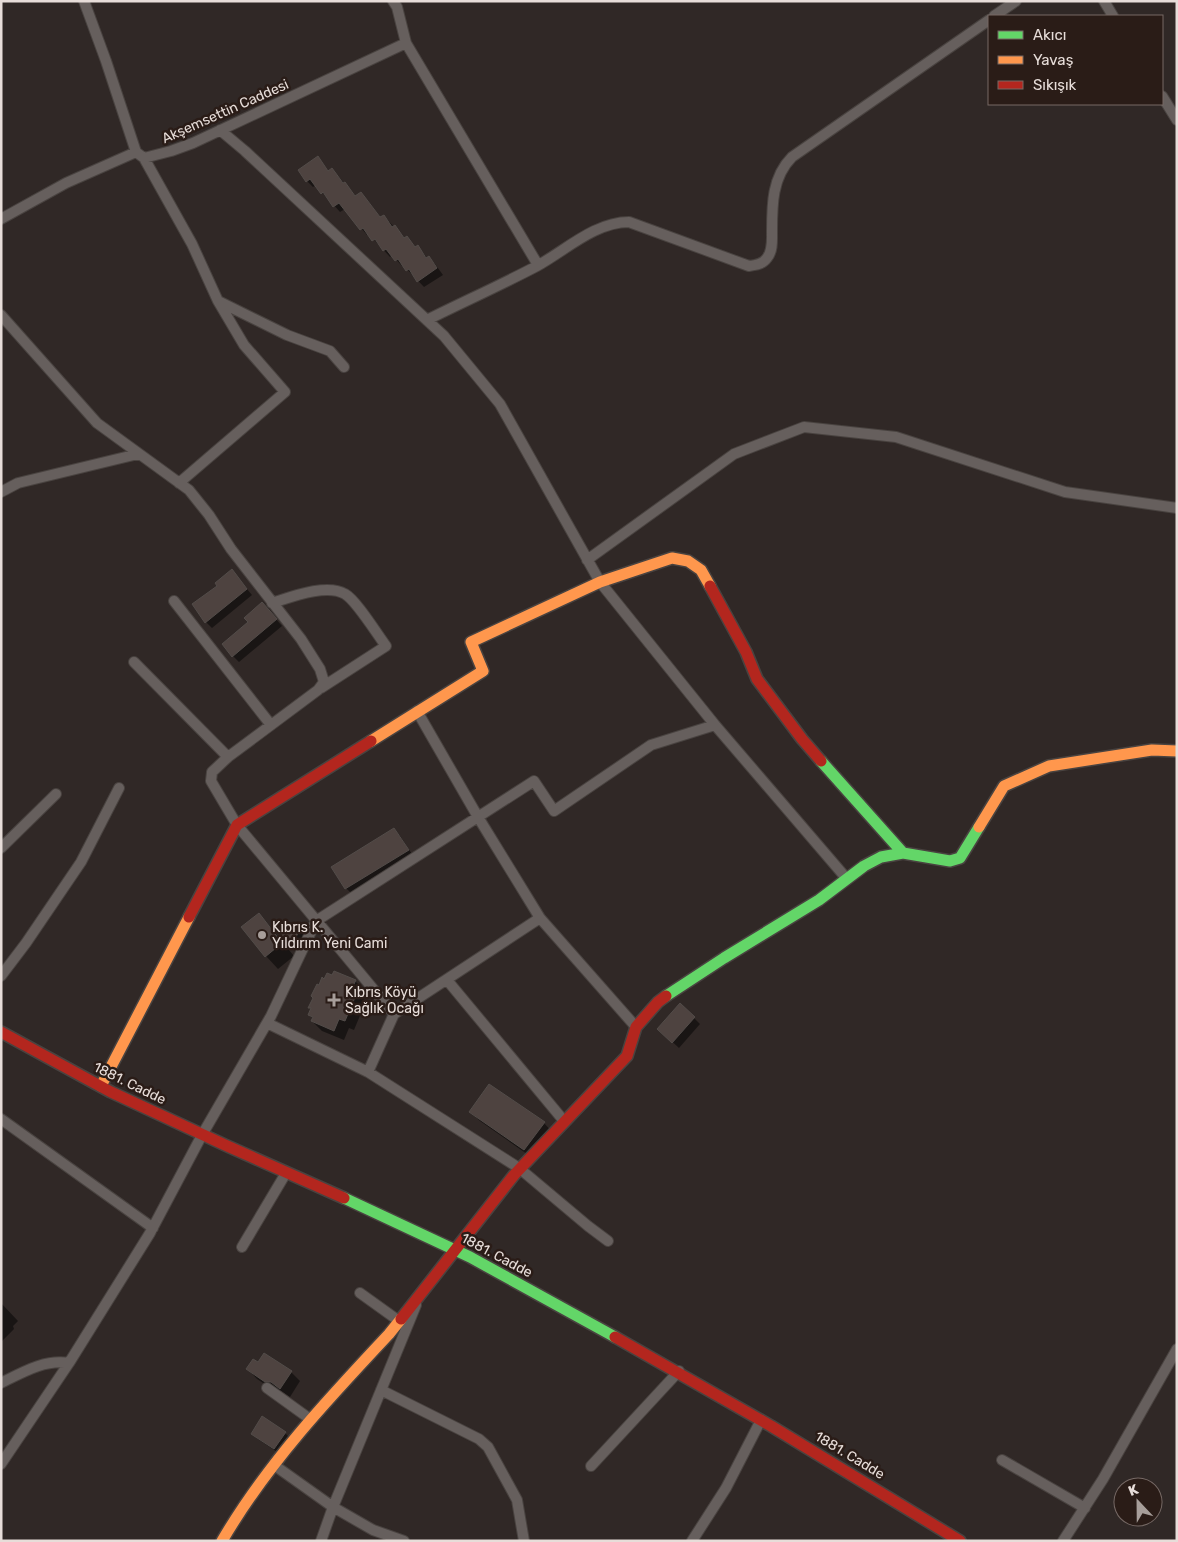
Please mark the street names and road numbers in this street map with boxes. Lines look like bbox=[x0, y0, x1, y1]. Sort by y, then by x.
street label: Akşemsettin Caddesi bbox=[159, 76, 291, 147]
street label: 1881. Cadde bbox=[91, 1059, 169, 1108]
street label: 1881. Cadde bbox=[458, 1230, 535, 1281]
street label: 1881. Cadde bbox=[812, 1428, 888, 1483]

